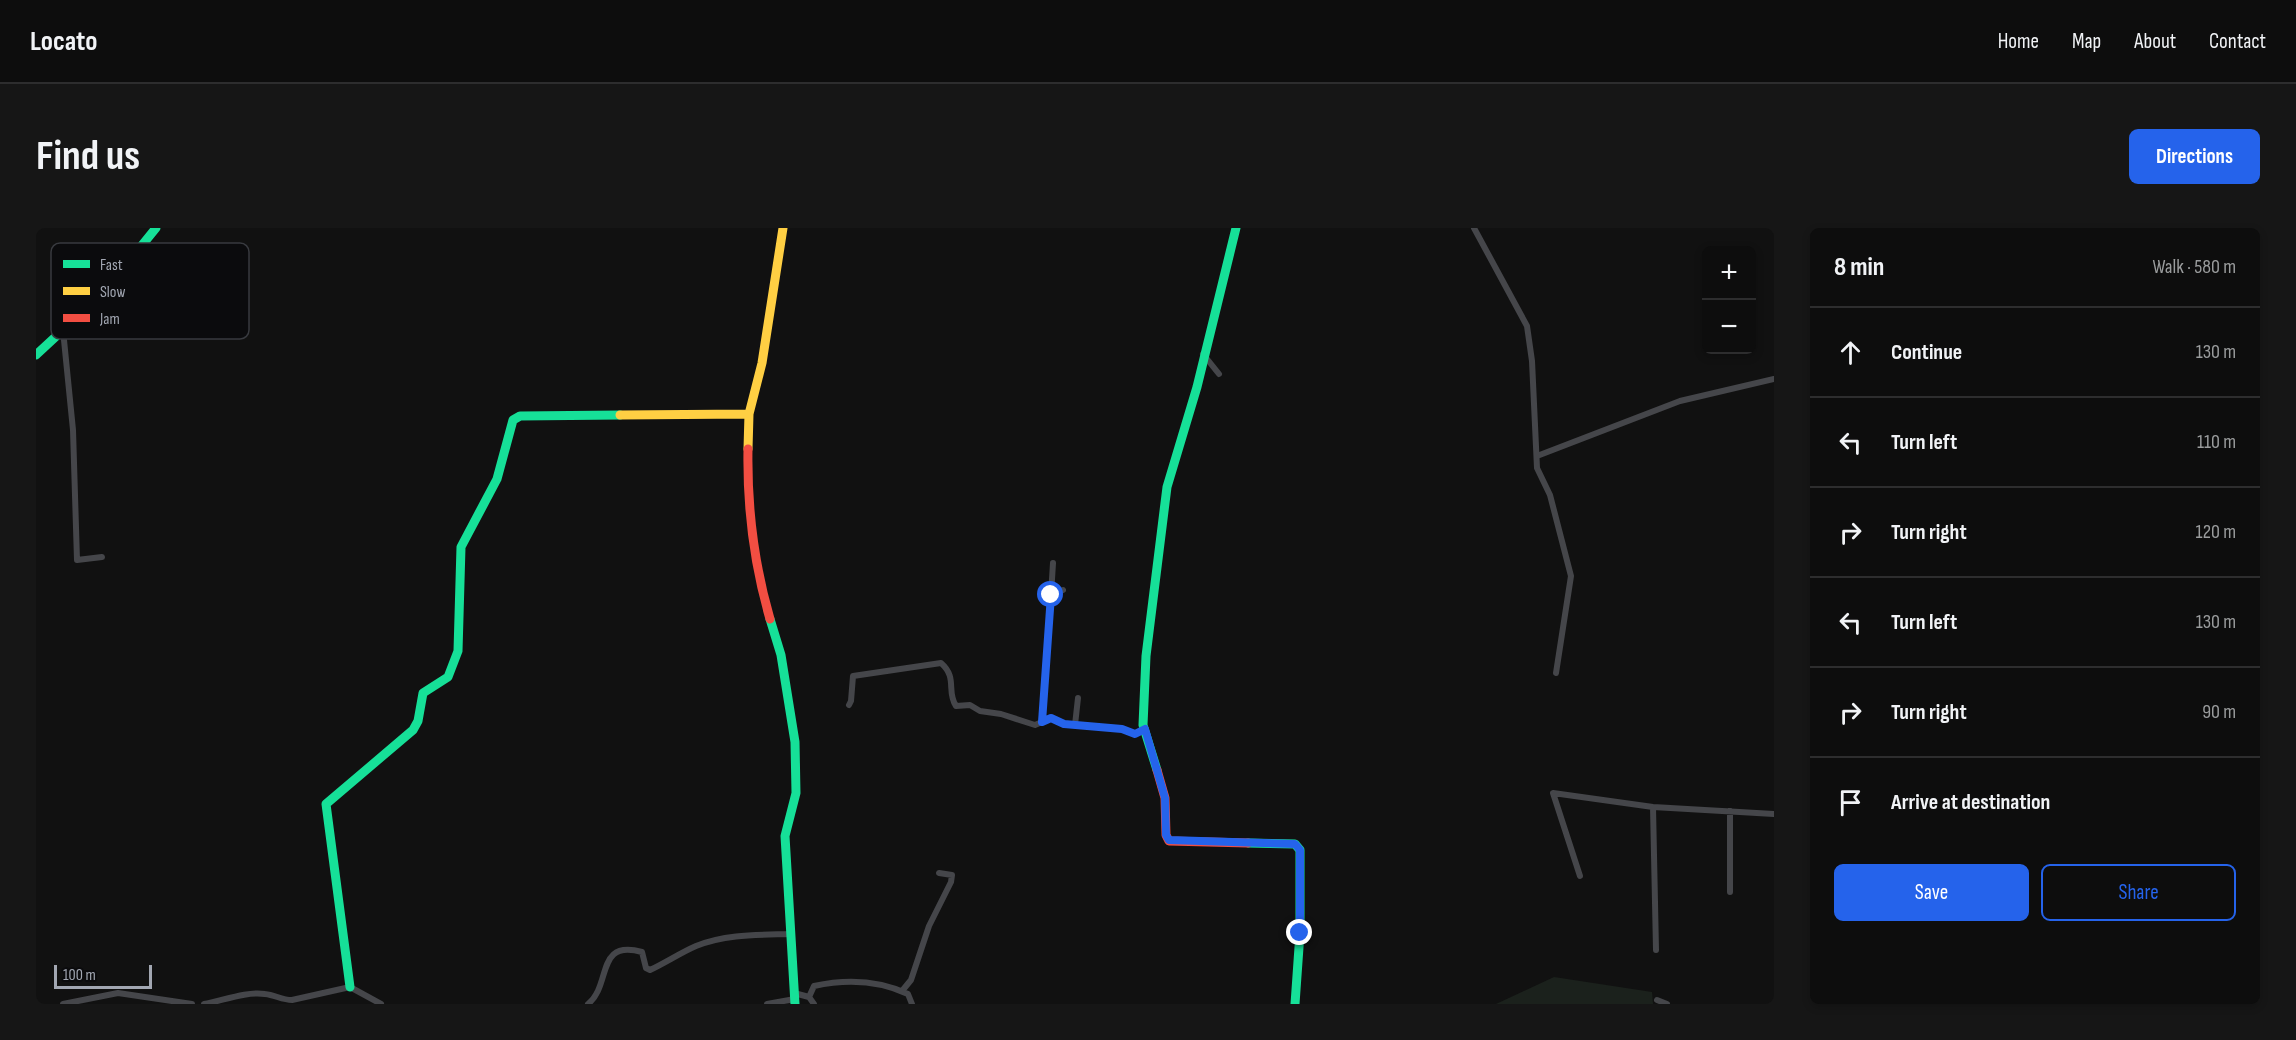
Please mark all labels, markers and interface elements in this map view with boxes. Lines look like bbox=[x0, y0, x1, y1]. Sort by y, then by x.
text: Locato bbox=[30, 25, 97, 58]
text: Home bbox=[1998, 29, 2039, 54]
text: Map bbox=[2072, 29, 2101, 54]
text: About bbox=[2134, 29, 2176, 54]
text: Contact bbox=[2209, 29, 2266, 54]
button: Directions bbox=[2129, 129, 2260, 184]
text: Find us bbox=[36, 131, 140, 182]
legend bbox=[51, 243, 249, 339]
map controls bbox=[1702, 246, 1756, 354]
button: + bbox=[1702, 246, 1756, 300]
text: 8 min bbox=[1834, 252, 1884, 283]
text: Walk · 580 m bbox=[2152, 255, 2236, 279]
text: Fast bbox=[100, 256, 123, 275]
text: Slow bbox=[100, 283, 125, 302]
button: − bbox=[1702, 300, 1756, 354]
text: Jam bbox=[99, 310, 120, 329]
icon: ahead bbox=[1834, 336, 1867, 369]
text: Continue bbox=[1891, 339, 1962, 366]
text: 130 m bbox=[2196, 340, 2236, 364]
icon: left bbox=[1834, 426, 1867, 459]
text: Turn left bbox=[1891, 429, 1957, 456]
text: 110 m bbox=[2197, 430, 2236, 454]
icon: right bbox=[1834, 516, 1867, 549]
text: Turn right bbox=[1891, 519, 1967, 546]
text: 120 m bbox=[2196, 520, 2236, 544]
route start bbox=[1037, 581, 1063, 607]
icon: left bbox=[1834, 606, 1867, 639]
text: Turn left bbox=[1891, 609, 1957, 636]
text: 130 m bbox=[2196, 610, 2236, 634]
icon: right bbox=[1834, 696, 1867, 729]
text: Turn right bbox=[1891, 699, 1967, 726]
text: 90 m bbox=[2202, 700, 2236, 724]
icon: arrive bbox=[1834, 786, 1867, 819]
text: Arrive at destination bbox=[1891, 789, 2050, 816]
button: Save bbox=[1834, 864, 2029, 921]
button: Share bbox=[2041, 864, 2236, 921]
route end bbox=[1286, 919, 1312, 945]
scale bar bbox=[54, 962, 152, 990]
text: 100 m bbox=[63, 966, 96, 985]

